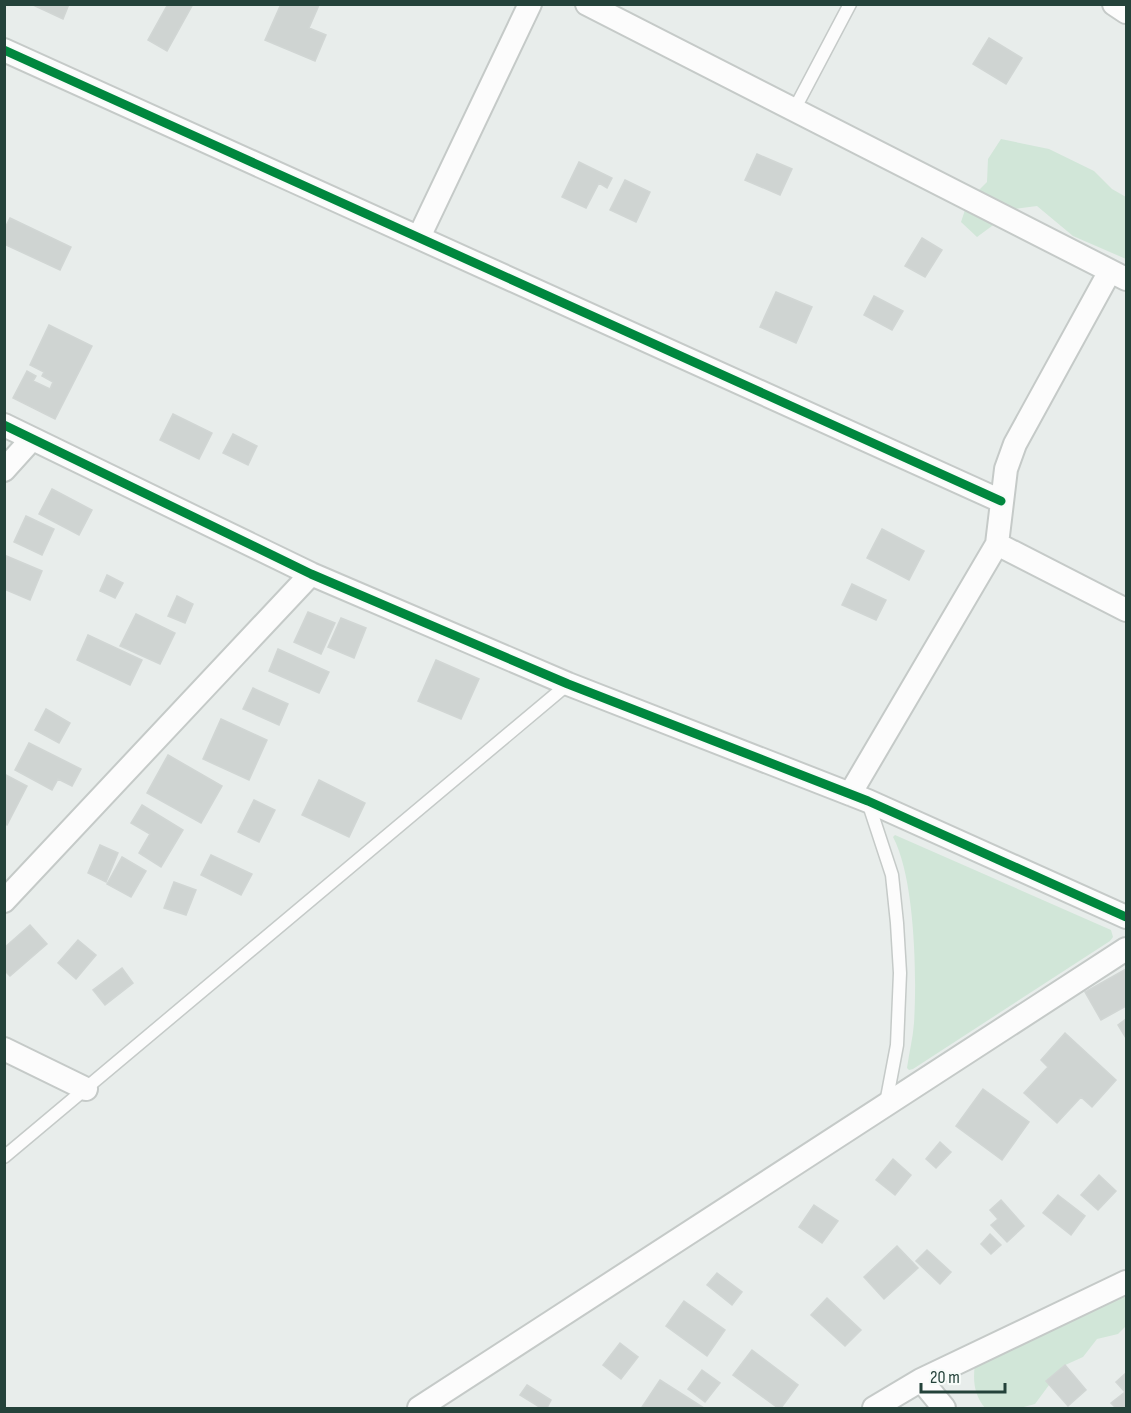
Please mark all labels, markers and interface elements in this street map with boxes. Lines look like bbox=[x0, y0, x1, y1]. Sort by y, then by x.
scale bar bbox=[921, 1356, 1005, 1394]
text: 20 m bbox=[930, 1367, 960, 1388]

